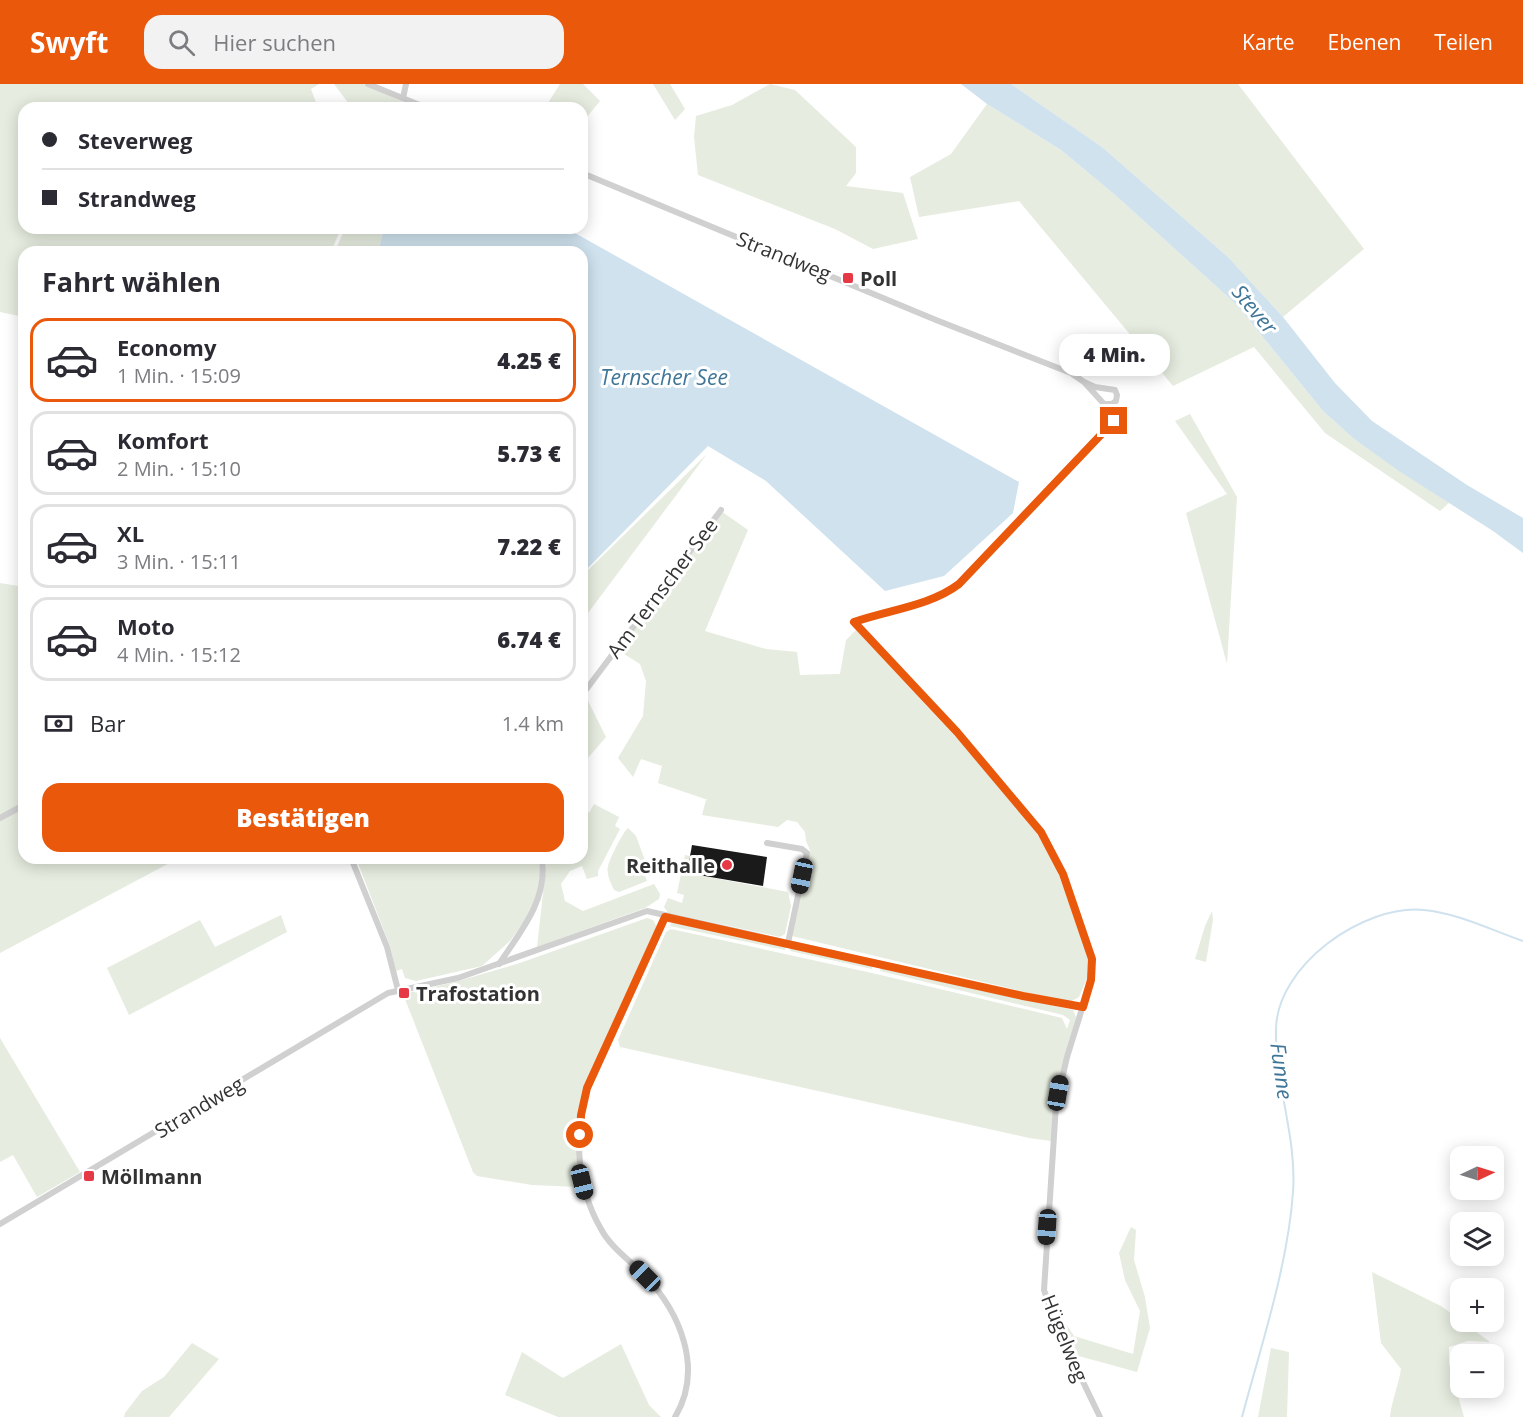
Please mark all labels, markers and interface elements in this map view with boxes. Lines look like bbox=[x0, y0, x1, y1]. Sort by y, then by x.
search box bbox=[144, 15, 564, 69]
text: Swyft bbox=[30, 23, 108, 61]
icon: search bbox=[165, 26, 198, 59]
text: Hier suchen bbox=[213, 27, 336, 57]
text: Karte bbox=[1242, 28, 1295, 56]
text: Ebenen bbox=[1328, 28, 1401, 56]
text: Teilen bbox=[1434, 28, 1493, 56]
text: Steverweg bbox=[78, 125, 192, 155]
text: Strandweg bbox=[78, 183, 196, 213]
street label: Strandweg bbox=[733, 225, 835, 287]
text: Fahrt wählen bbox=[42, 263, 221, 300]
place label: Poll bbox=[860, 265, 897, 292]
marker: Poll bbox=[841, 271, 855, 285]
water label: Stever bbox=[1226, 278, 1284, 340]
text: Economy bbox=[117, 332, 216, 362]
icon: car bbox=[45, 333, 99, 387]
callout: 4 Min. bbox=[1058, 334, 1170, 376]
text: 4 Min. bbox=[1084, 341, 1145, 368]
text: 4.25 € bbox=[497, 345, 561, 375]
text: 1 Min. · 15:09 bbox=[117, 362, 241, 389]
water label: Ternscher See bbox=[600, 363, 728, 391]
route end bbox=[1100, 407, 1127, 434]
text: Komfort bbox=[117, 425, 209, 455]
icon: car bbox=[45, 426, 99, 480]
text: 5.73 € bbox=[497, 438, 561, 468]
text: 2 Min. · 15:10 bbox=[117, 455, 241, 482]
street label: Am Ternscher See bbox=[601, 513, 723, 663]
text: XL bbox=[117, 518, 144, 548]
icon: car bbox=[45, 519, 99, 573]
text: 7.22 € bbox=[497, 531, 561, 561]
text: 3 Min. · 15:11 bbox=[117, 548, 241, 575]
text: Moto bbox=[117, 611, 175, 641]
icon: car bbox=[45, 612, 99, 666]
text: 6.74 € bbox=[497, 624, 561, 654]
text: 4 Min. · 15:12 bbox=[117, 641, 241, 668]
icon: cash bbox=[42, 707, 75, 740]
text: Bar bbox=[90, 708, 125, 738]
text: 1.4 km bbox=[502, 710, 564, 737]
button: Bestätigen bbox=[42, 783, 564, 852]
place label: Reithalle bbox=[626, 852, 715, 879]
car bbox=[789, 857, 815, 895]
marker: Reithalle bbox=[720, 858, 734, 872]
place label: Trafostation bbox=[416, 980, 540, 1007]
marker: Trafostation bbox=[397, 986, 411, 1000]
water label: Funne bbox=[1264, 1041, 1300, 1101]
street label: Strandweg bbox=[149, 1070, 249, 1144]
car bbox=[1046, 1074, 1070, 1112]
route start bbox=[566, 1121, 593, 1148]
north arrow bbox=[1450, 1146, 1504, 1200]
map controls bbox=[1450, 1146, 1504, 1398]
car bbox=[569, 1162, 595, 1202]
place label: Möllmann bbox=[101, 1163, 202, 1190]
marker: Möllmann bbox=[82, 1169, 96, 1183]
car bbox=[1037, 1208, 1057, 1246]
button: layers bbox=[1450, 1212, 1504, 1266]
car bbox=[626, 1257, 664, 1295]
button: + bbox=[1450, 1278, 1504, 1332]
street label: Hügelweg bbox=[1035, 1290, 1095, 1386]
button: − bbox=[1450, 1344, 1504, 1398]

